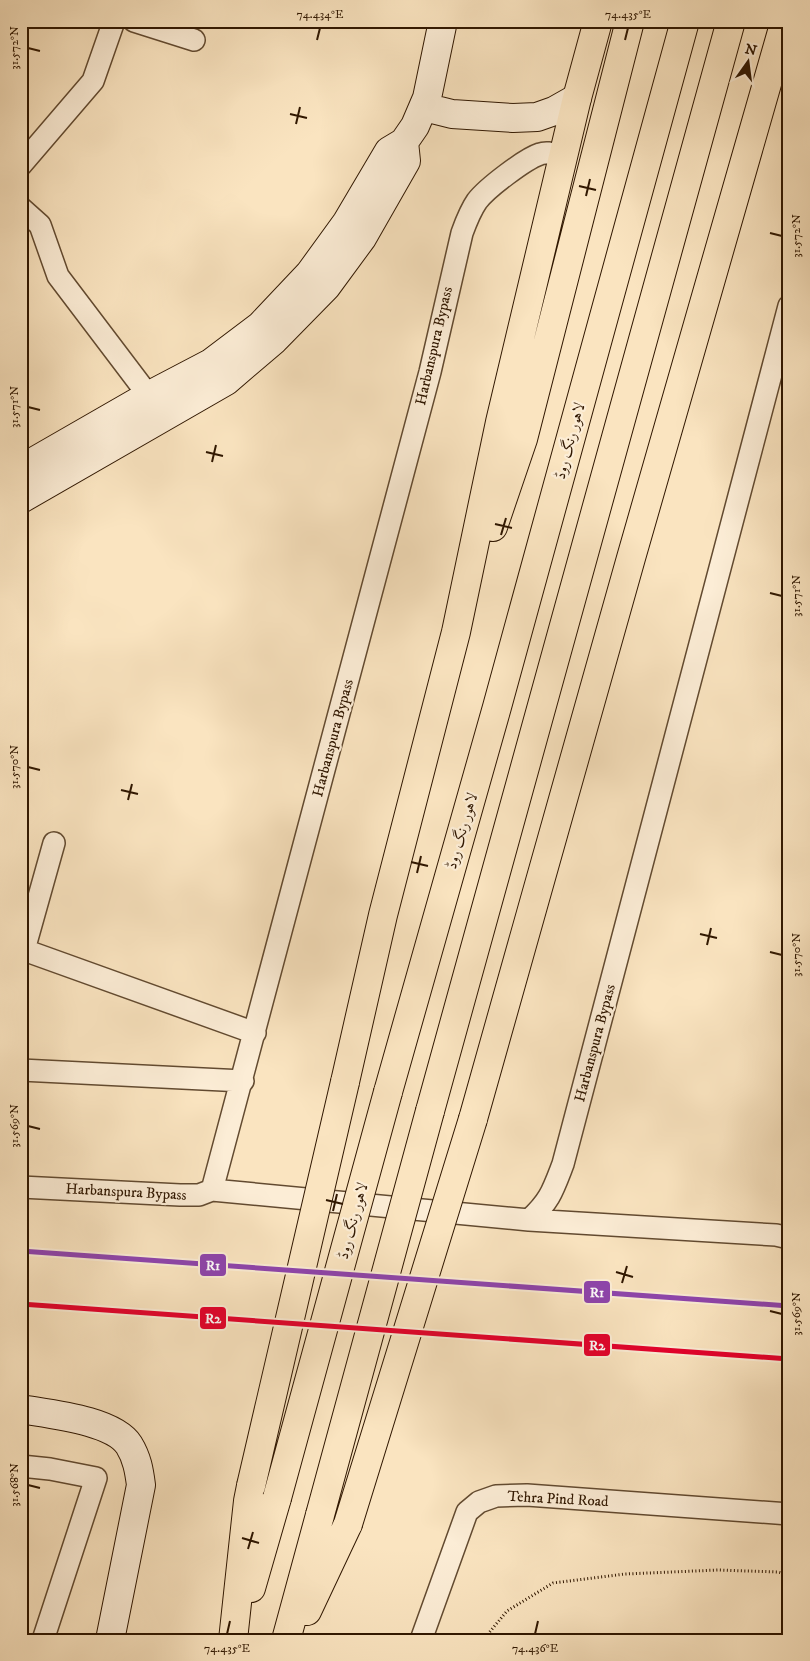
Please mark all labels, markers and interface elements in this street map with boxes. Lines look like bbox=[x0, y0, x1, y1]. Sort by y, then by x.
text: 74.434°E bbox=[297, 7, 344, 22]
text: 74.435°E bbox=[605, 7, 651, 22]
text: 31.572°N bbox=[7, 26, 22, 70]
north arrow bbox=[722, 38, 772, 88]
text: N bbox=[743, 40, 759, 61]
text: 31.572°N bbox=[789, 214, 804, 258]
street label: Harbanspura Bypass bbox=[411, 285, 457, 407]
text: 31.571°N bbox=[7, 386, 22, 428]
street label: لاہور رنگ روڈ bbox=[550, 400, 589, 481]
text: 31.571°N bbox=[789, 575, 804, 617]
street label: Harbanspura Bypass bbox=[308, 677, 358, 799]
text: 31.570°N bbox=[7, 745, 22, 789]
street label: لاہور رنگ روڈ bbox=[441, 790, 482, 871]
text: 31.570°N bbox=[789, 933, 804, 977]
street label: Harbanspura Bypass bbox=[570, 982, 620, 1104]
text: 31.569°N bbox=[7, 1104, 22, 1148]
street label: Harbanspura Bypass bbox=[65, 1179, 187, 1205]
street label: لاہور رنگ روڈ bbox=[333, 1180, 372, 1261]
line badge: R1 bbox=[199, 1253, 227, 1277]
text: R1 bbox=[206, 1257, 220, 1275]
line badge: R1 bbox=[583, 1280, 611, 1304]
text: R1 bbox=[590, 1284, 604, 1302]
text: 31.569°N bbox=[789, 1292, 804, 1336]
line badge: R2 bbox=[199, 1306, 227, 1330]
text: R2 bbox=[205, 1310, 222, 1328]
line badge: R2 bbox=[583, 1333, 611, 1357]
text: R2 bbox=[589, 1337, 606, 1355]
text: 31.568°N bbox=[7, 1463, 22, 1507]
street label: Tehra Pind Road bbox=[507, 1487, 610, 1511]
text: 74.435°E bbox=[204, 1641, 250, 1656]
text: 74.436°E bbox=[512, 1641, 559, 1656]

